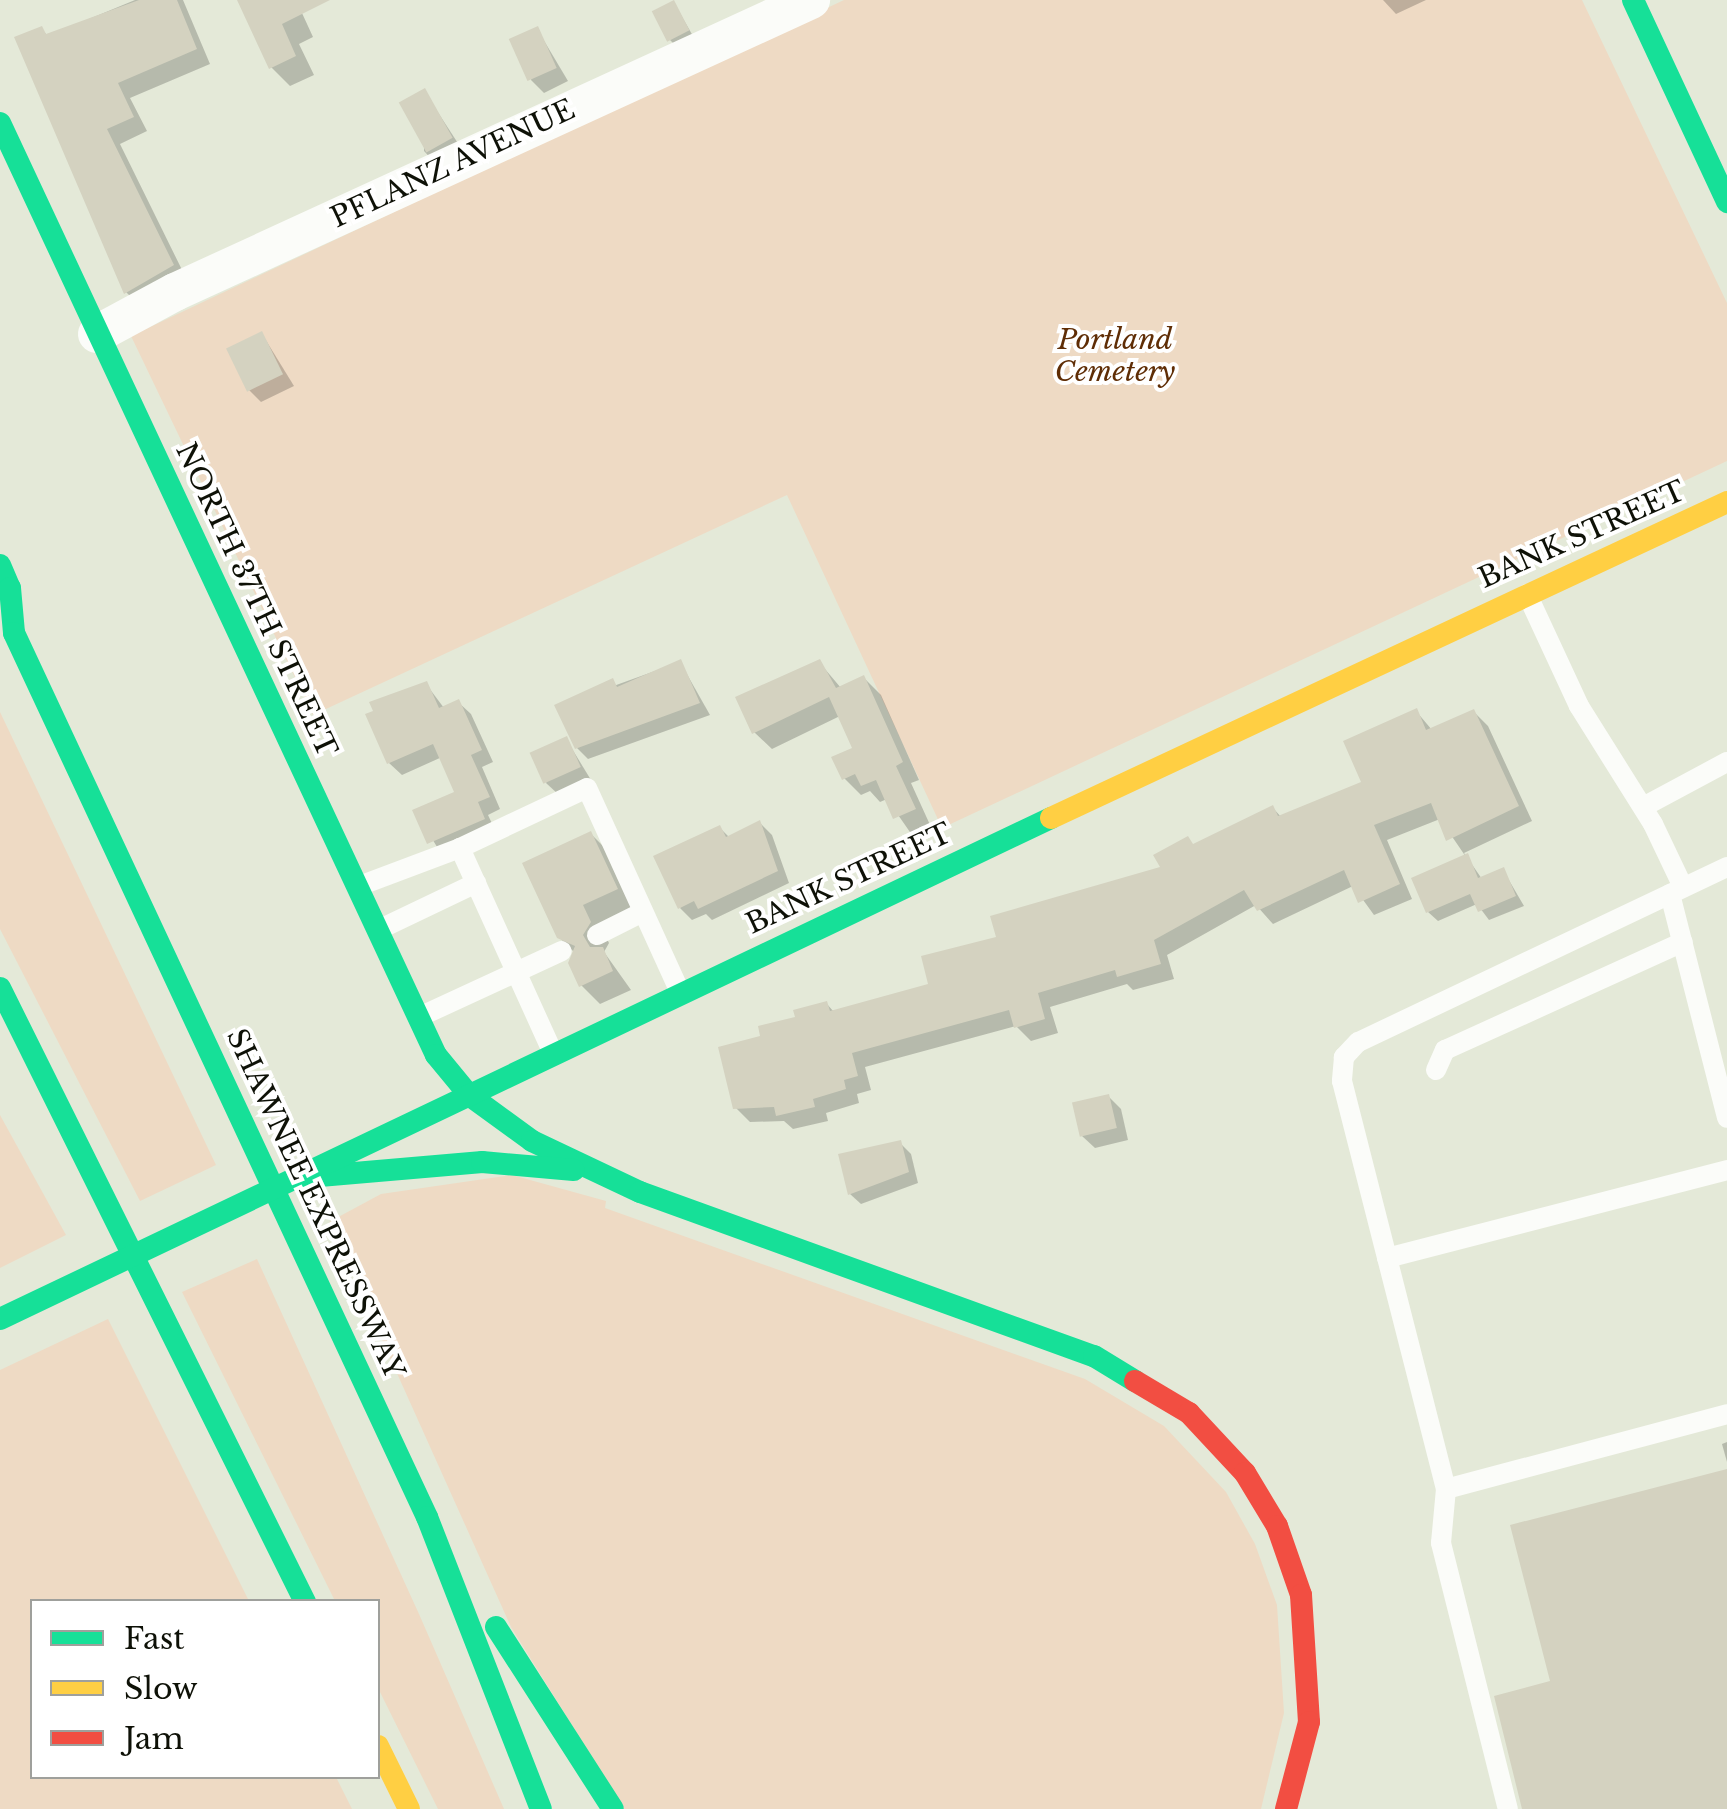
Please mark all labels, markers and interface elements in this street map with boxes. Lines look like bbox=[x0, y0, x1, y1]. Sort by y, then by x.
street label: PFLANZ AVENUE bbox=[325, 93, 581, 235]
park label: Portland Cemetery bbox=[1055, 323, 1175, 389]
street label: NORTH 37TH STREET bbox=[168, 438, 344, 762]
street label: BANK STREET bbox=[1473, 474, 1691, 596]
street label: BANK STREET bbox=[741, 817, 957, 941]
street label: SHAWNEE EXPRESSWAY bbox=[219, 1024, 411, 1384]
legend bbox=[30, 1599, 380, 1779]
text: Fast bbox=[124, 1620, 185, 1657]
text: Slow bbox=[124, 1670, 198, 1707]
text: Jam bbox=[124, 1720, 184, 1757]

